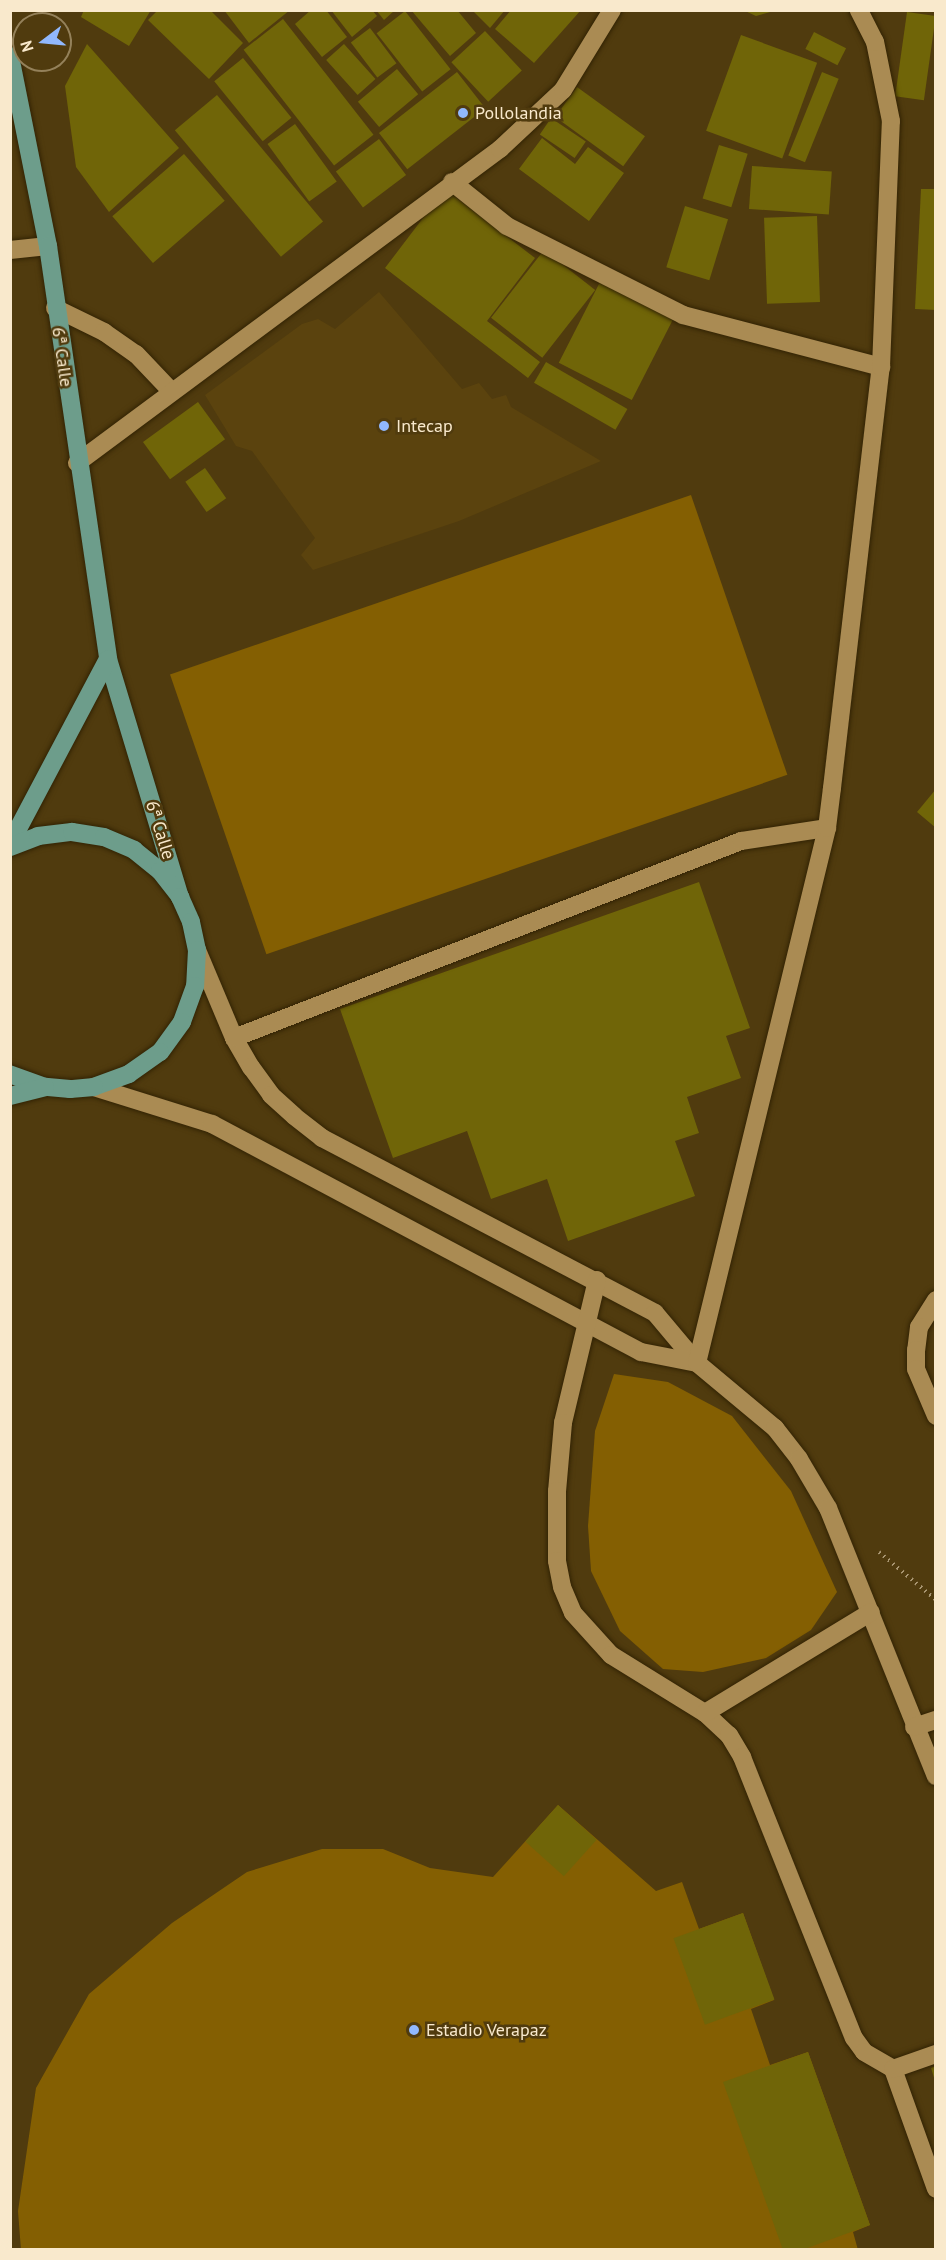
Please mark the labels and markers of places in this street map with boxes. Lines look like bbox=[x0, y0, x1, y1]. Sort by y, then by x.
place label: Pollolandia bbox=[475, 102, 562, 124]
marker: Pollolandia bbox=[456, 106, 470, 120]
place label: Intecap bbox=[396, 415, 453, 437]
marker: Intecap bbox=[377, 419, 391, 433]
place label: Estadio Verapaz bbox=[426, 2019, 547, 2041]
marker: Estadio Verapaz bbox=[407, 2023, 421, 2037]

